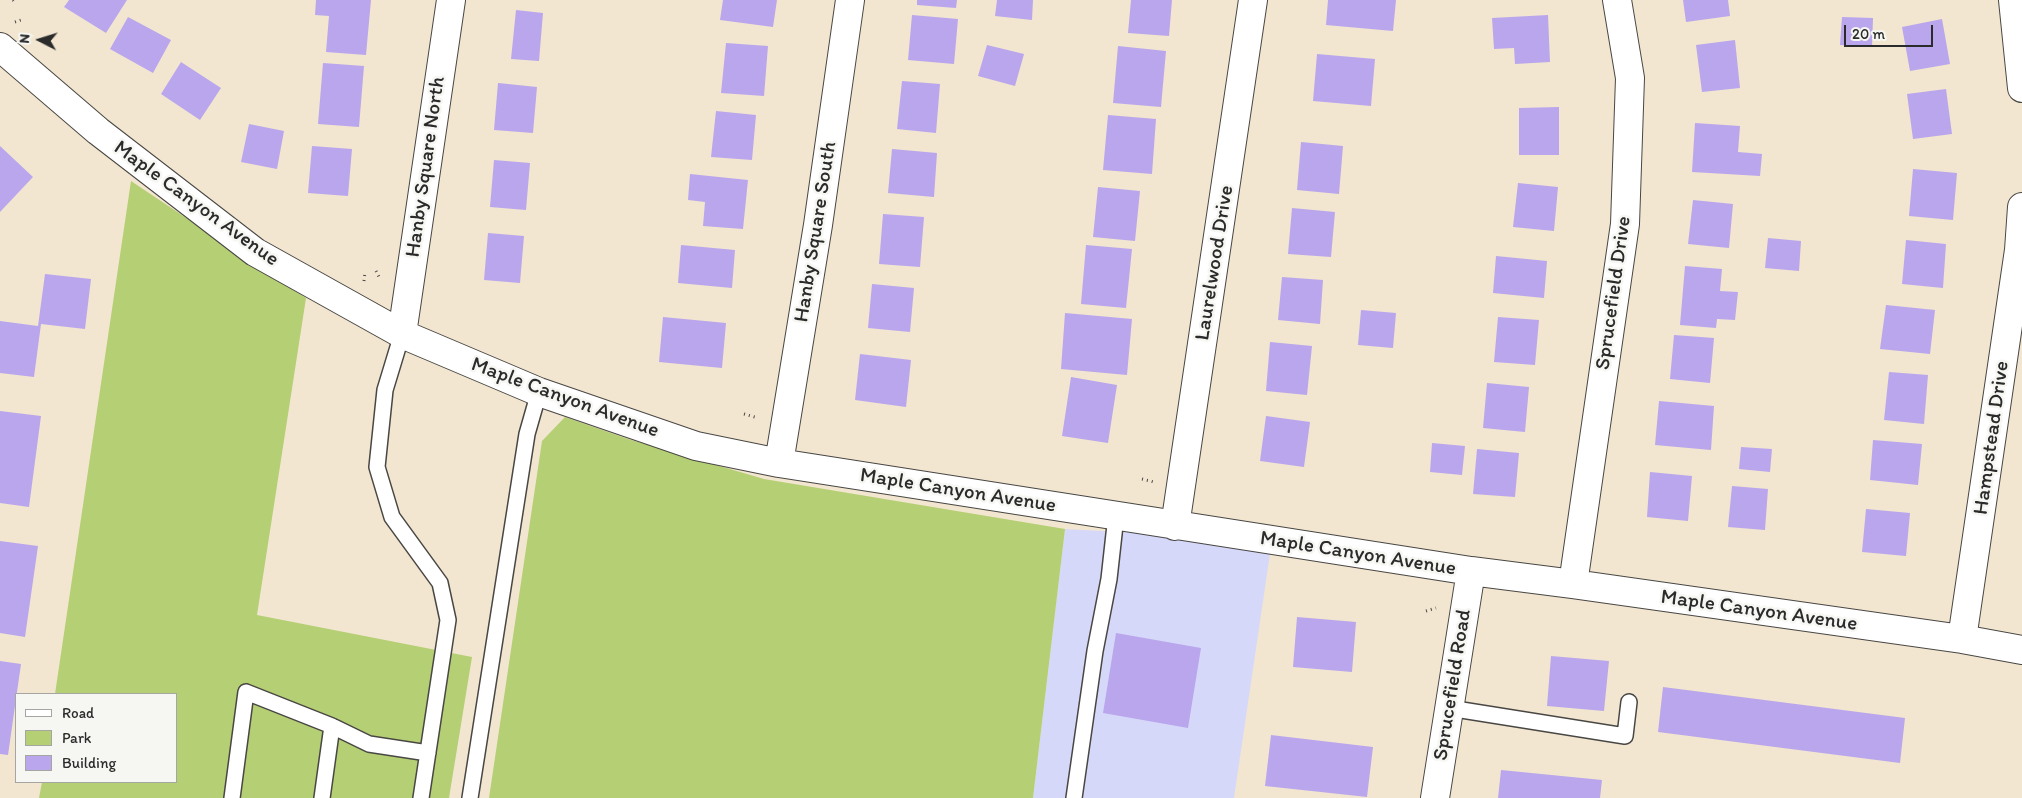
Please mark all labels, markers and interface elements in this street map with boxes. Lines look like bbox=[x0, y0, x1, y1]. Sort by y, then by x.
north arrow bbox=[15, 15, 65, 65]
scale bar bbox=[1847, 15, 1936, 47]
text: 20 m bbox=[1852, 25, 1885, 43]
text: N bbox=[16, 33, 33, 44]
street label: Hanby Square North bbox=[401, 75, 451, 259]
street label: Maple Canyon Avenue bbox=[108, 136, 284, 272]
street label: Hanby Square South bbox=[789, 140, 843, 324]
street label: Laurelwood Drive bbox=[1190, 184, 1240, 342]
street label: Sprucefield Drive bbox=[1591, 215, 1637, 371]
street label: Maple Canyon Avenue bbox=[468, 352, 662, 444]
street label: Hampstead Drive bbox=[1969, 360, 2015, 516]
street label: Maple Canyon Avenue bbox=[858, 463, 1058, 519]
street label: Maple Canyon Avenue bbox=[1258, 526, 1458, 582]
street label: Maple Canyon Avenue bbox=[1659, 585, 1859, 637]
street label: Sprucefield Road bbox=[1429, 608, 1477, 762]
legend bbox=[15, 693, 178, 783]
text: Road bbox=[62, 704, 94, 722]
text: Park bbox=[62, 729, 92, 747]
text: Building bbox=[62, 754, 116, 772]

